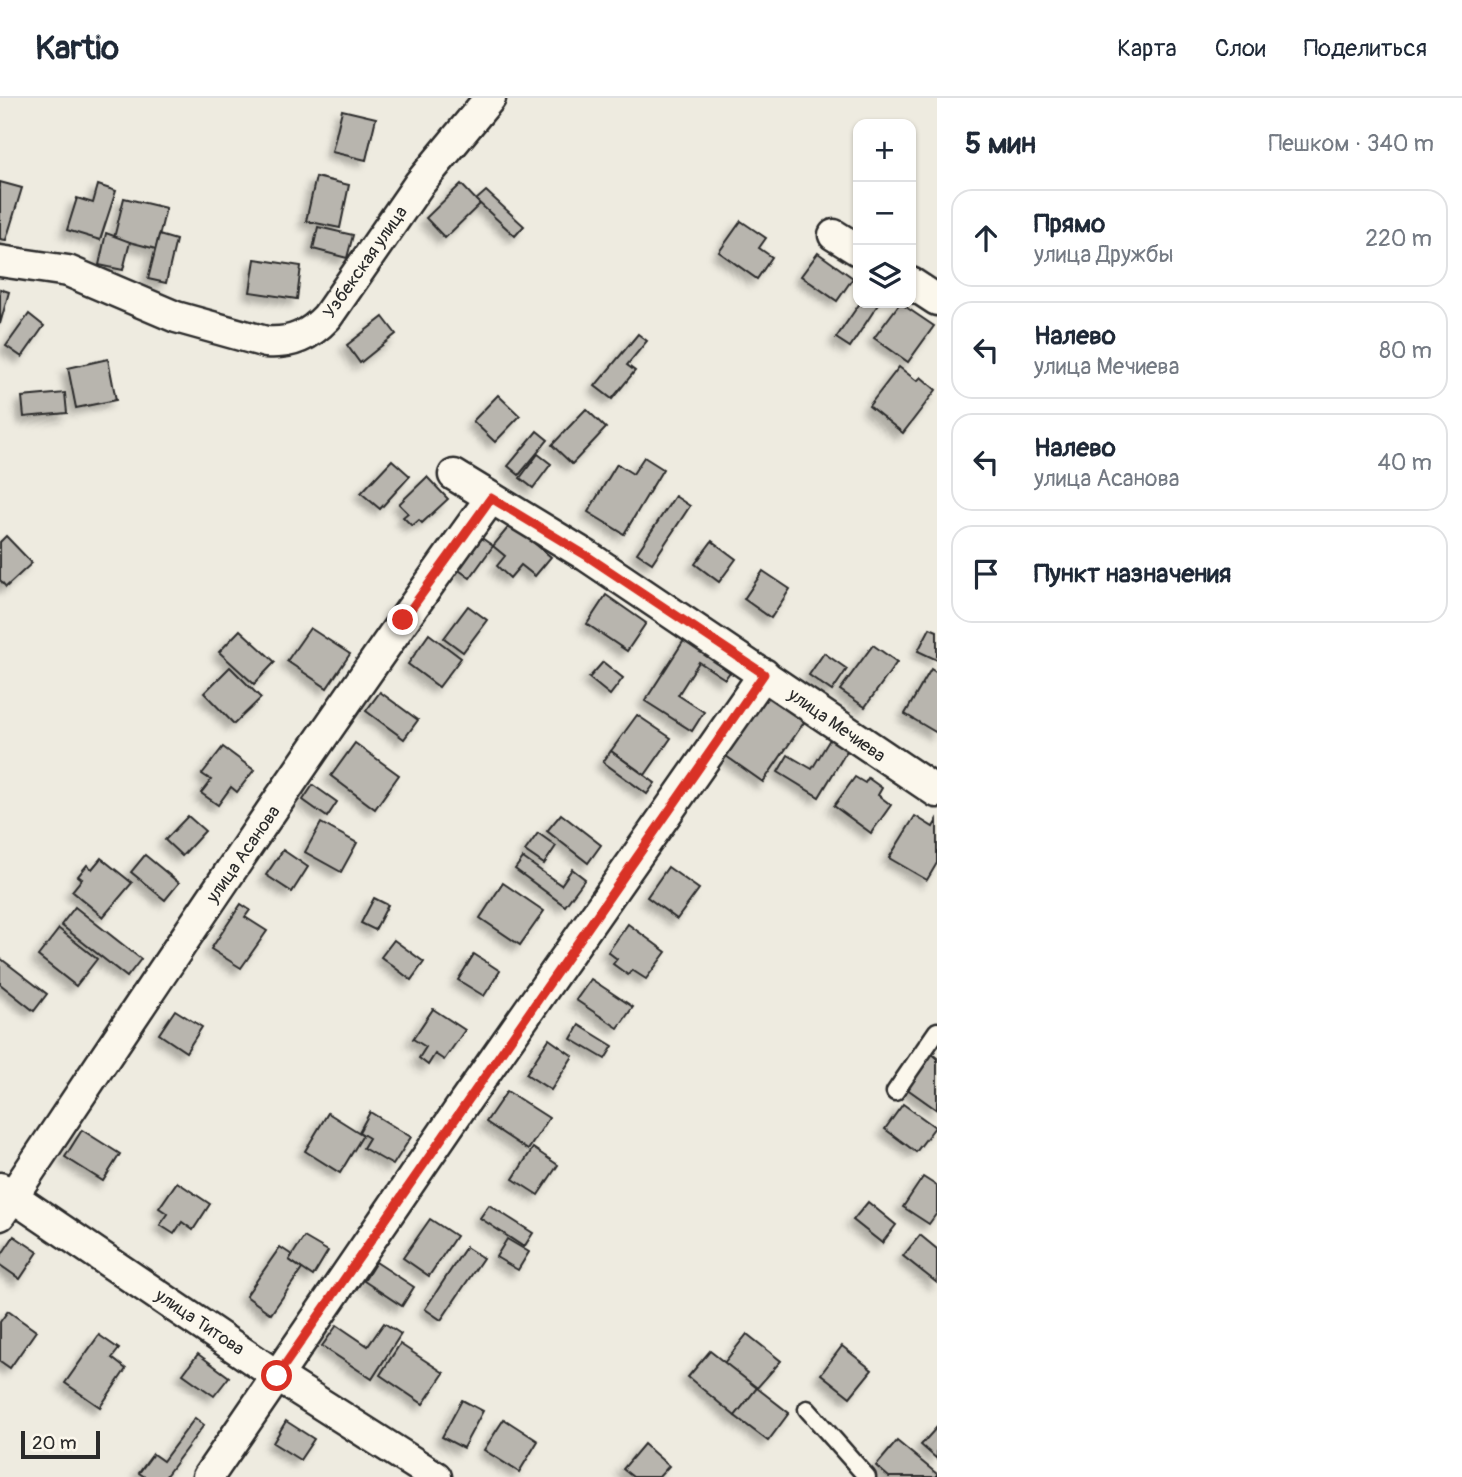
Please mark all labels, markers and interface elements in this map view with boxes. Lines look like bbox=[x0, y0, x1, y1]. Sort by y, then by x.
text: Kartio bbox=[35, 28, 119, 69]
text: Карта bbox=[1117, 34, 1177, 63]
text: Слои bbox=[1215, 34, 1266, 63]
text: Поделиться bbox=[1304, 34, 1427, 63]
map controls bbox=[853, 119, 916, 308]
button: + bbox=[853, 119, 916, 182]
text: 5 мин bbox=[965, 125, 1036, 162]
text: Пешком · 340 m bbox=[1268, 129, 1434, 158]
button: − bbox=[853, 182, 916, 245]
street label: Узбекская улица bbox=[318, 202, 413, 323]
text: Прямо bbox=[1034, 208, 1105, 240]
icon: ahead bbox=[967, 219, 1005, 257]
text: 220 m bbox=[1365, 224, 1432, 253]
text: улица Дружбы bbox=[1034, 240, 1173, 269]
button: layers bbox=[853, 245, 916, 308]
text: Налево bbox=[1034, 320, 1116, 352]
icon: left bbox=[967, 331, 1005, 369]
text: 80 m bbox=[1379, 336, 1432, 365]
text: улица Мечиева bbox=[1034, 352, 1179, 381]
text: Налево bbox=[1034, 432, 1116, 464]
icon: left bbox=[967, 443, 1005, 481]
text: 40 m bbox=[1378, 448, 1432, 477]
text: улица Асанова bbox=[1034, 464, 1179, 493]
icon: arrive bbox=[967, 555, 1005, 593]
text: Пункт назначения bbox=[1034, 558, 1231, 590]
route end bbox=[387, 604, 418, 635]
street label: улица Мечиева bbox=[783, 683, 890, 767]
street label: улица Асанова bbox=[201, 801, 285, 908]
street label: улица Титова bbox=[150, 1284, 249, 1361]
route start bbox=[261, 1360, 292, 1391]
scale bar bbox=[21, 1428, 100, 1460]
text: 20 m bbox=[32, 1431, 77, 1455]

